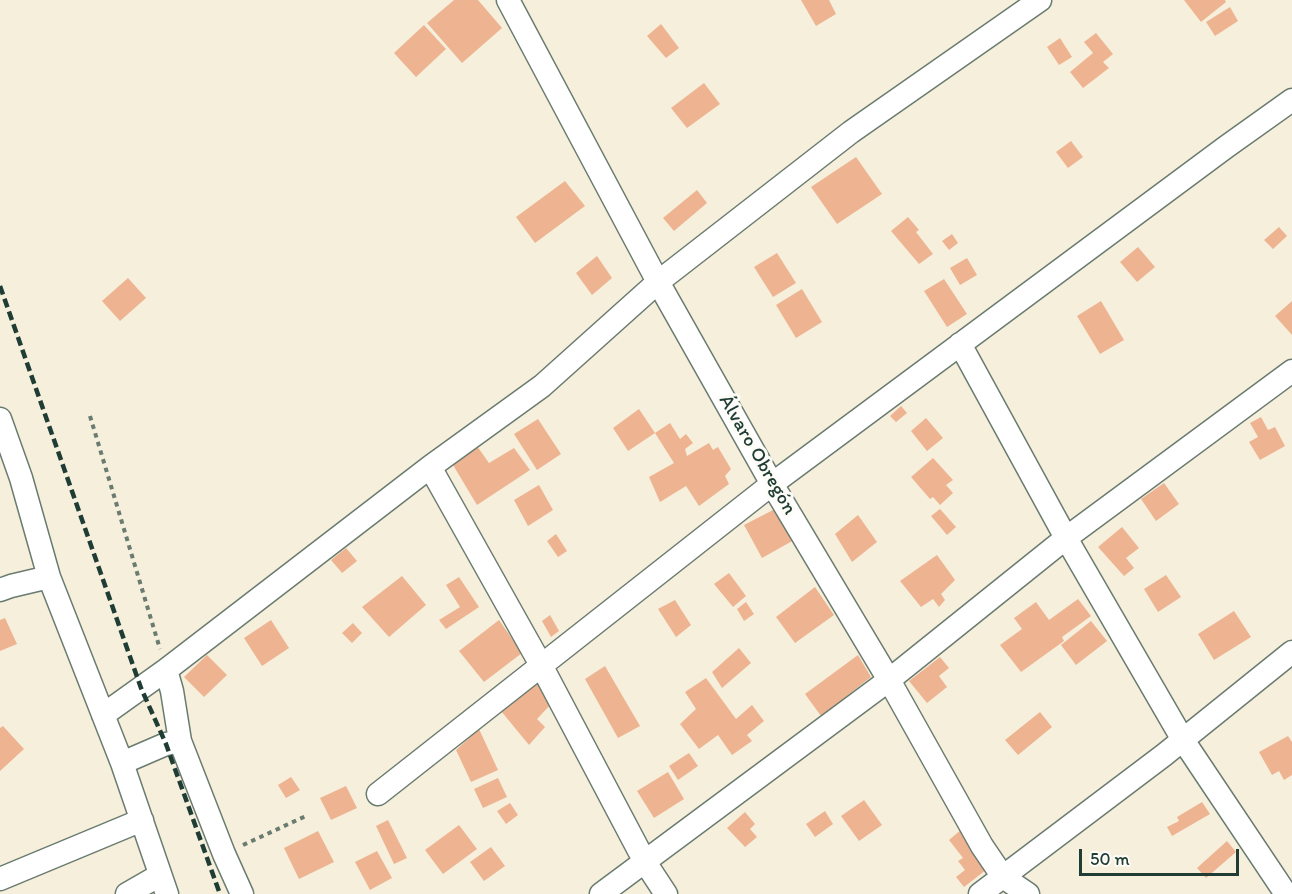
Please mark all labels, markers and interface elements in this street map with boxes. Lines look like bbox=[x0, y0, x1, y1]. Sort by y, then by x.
street label: Álvaro Obregón bbox=[713, 391, 801, 519]
scale bar bbox=[1082, 837, 1242, 875]
text: 50 m bbox=[1090, 848, 1130, 870]

